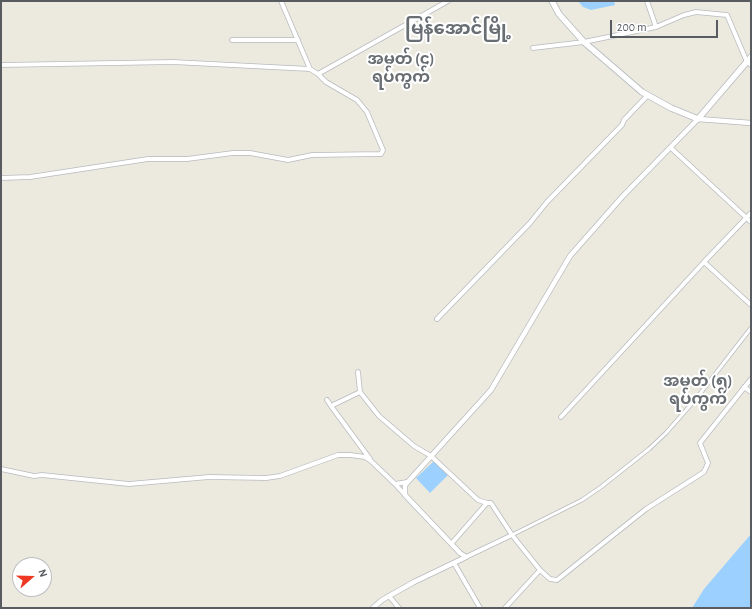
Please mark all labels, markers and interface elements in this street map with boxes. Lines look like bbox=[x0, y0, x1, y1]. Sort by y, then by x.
scale bar bbox=[612, 12, 720, 38]
district label: မြန်အောင်မြို့ bbox=[405, 18, 511, 40]
text: 200 m bbox=[617, 21, 647, 33]
district label: အမှတ် (၄) ရပ်ကွက် bbox=[367, 49, 435, 87]
district label: အမှတ် (၅) ရပ်ကွက် bbox=[663, 371, 733, 409]
north arrow bbox=[12, 557, 52, 597]
text: N bbox=[36, 568, 49, 579]

